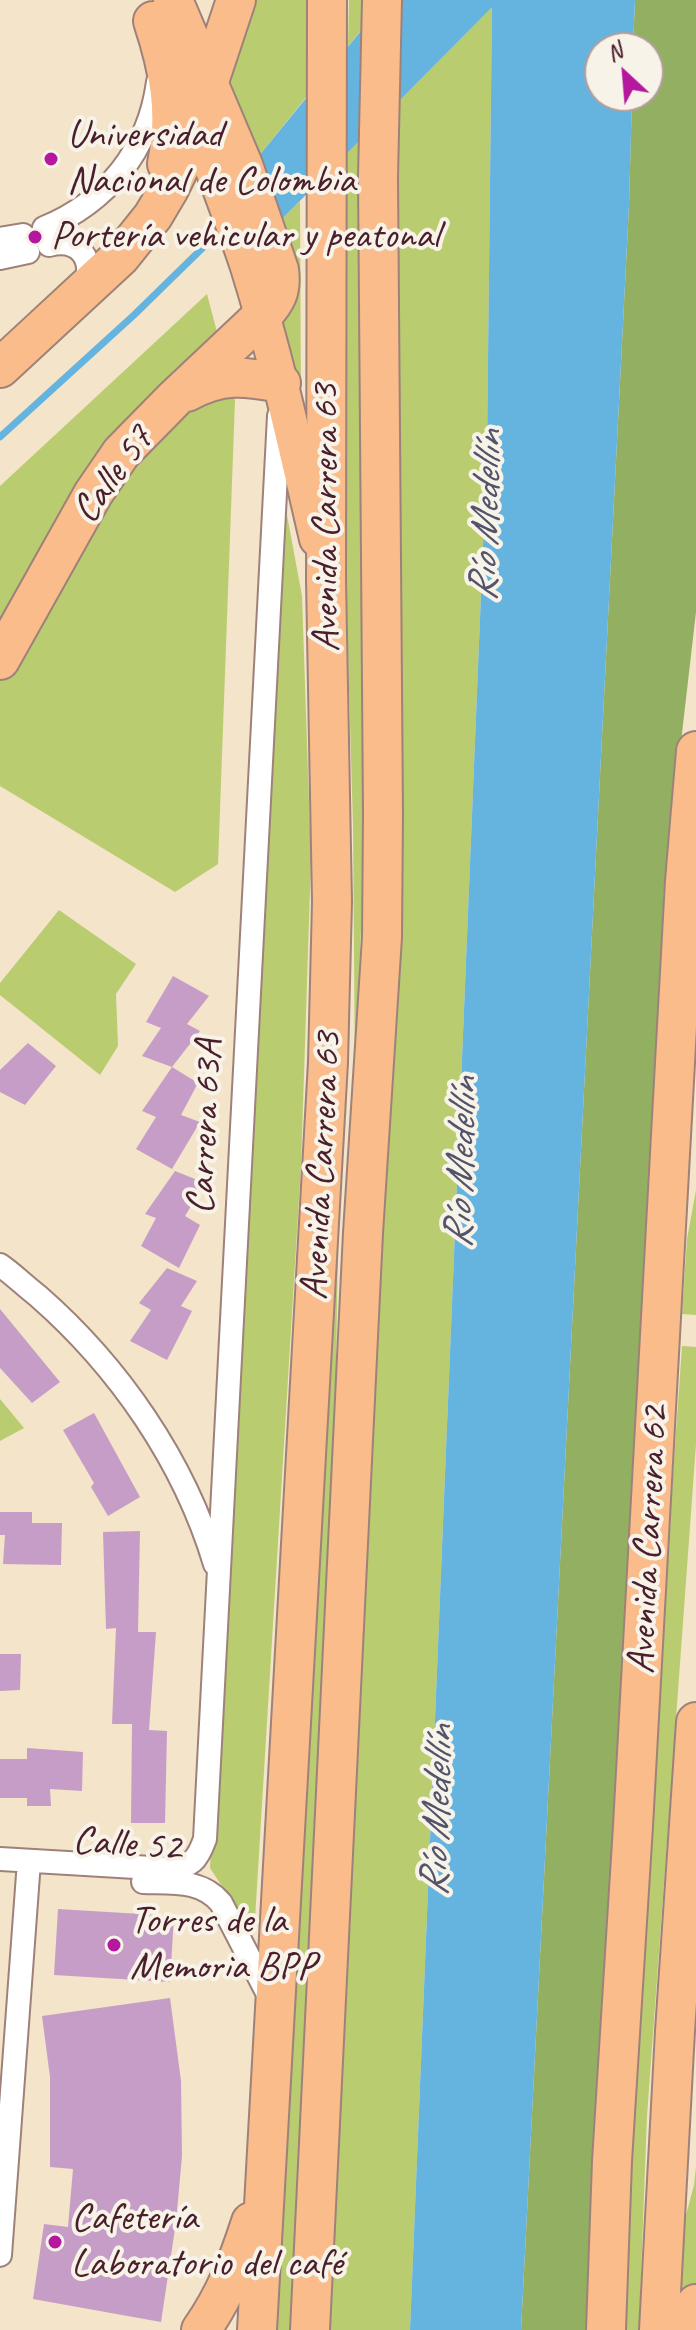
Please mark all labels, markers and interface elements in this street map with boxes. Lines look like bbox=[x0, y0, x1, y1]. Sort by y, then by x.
north arrow bbox=[584, 32, 664, 112]
text: N bbox=[602, 37, 627, 68]
place label: Universidad Nacional de Colombia bbox=[67, 112, 355, 206]
marker: Universidad Nacional de Colombia bbox=[42, 150, 60, 168]
place label: Portería vehicular y peatonal bbox=[51, 213, 439, 261]
marker: Portería vehicular y peatonal bbox=[26, 228, 44, 246]
street label: Avenida Carrera 63 bbox=[303, 384, 351, 652]
street label: Calle 57 bbox=[63, 417, 165, 533]
water label: Río Medellín bbox=[459, 430, 515, 602]
street label: Avenida Carrera 63 bbox=[291, 1031, 353, 1301]
street label: Carrera 63A bbox=[177, 1039, 235, 1215]
water label: Río Medellín bbox=[434, 1077, 490, 1249]
street label: Avenida Carrera 62 bbox=[618, 1405, 680, 1675]
water label: Río Medellín bbox=[410, 1725, 466, 1897]
street label: Calle 52 bbox=[71, 1817, 183, 1873]
place label: Torres de la Memoria BPP bbox=[130, 1898, 316, 1992]
marker: Torres de la Memoria BPP bbox=[105, 1936, 123, 1954]
place label: Cafetería Laboratorio del café bbox=[71, 2195, 342, 2289]
marker: Cafetería Laboratorio del café bbox=[46, 2233, 64, 2251]

